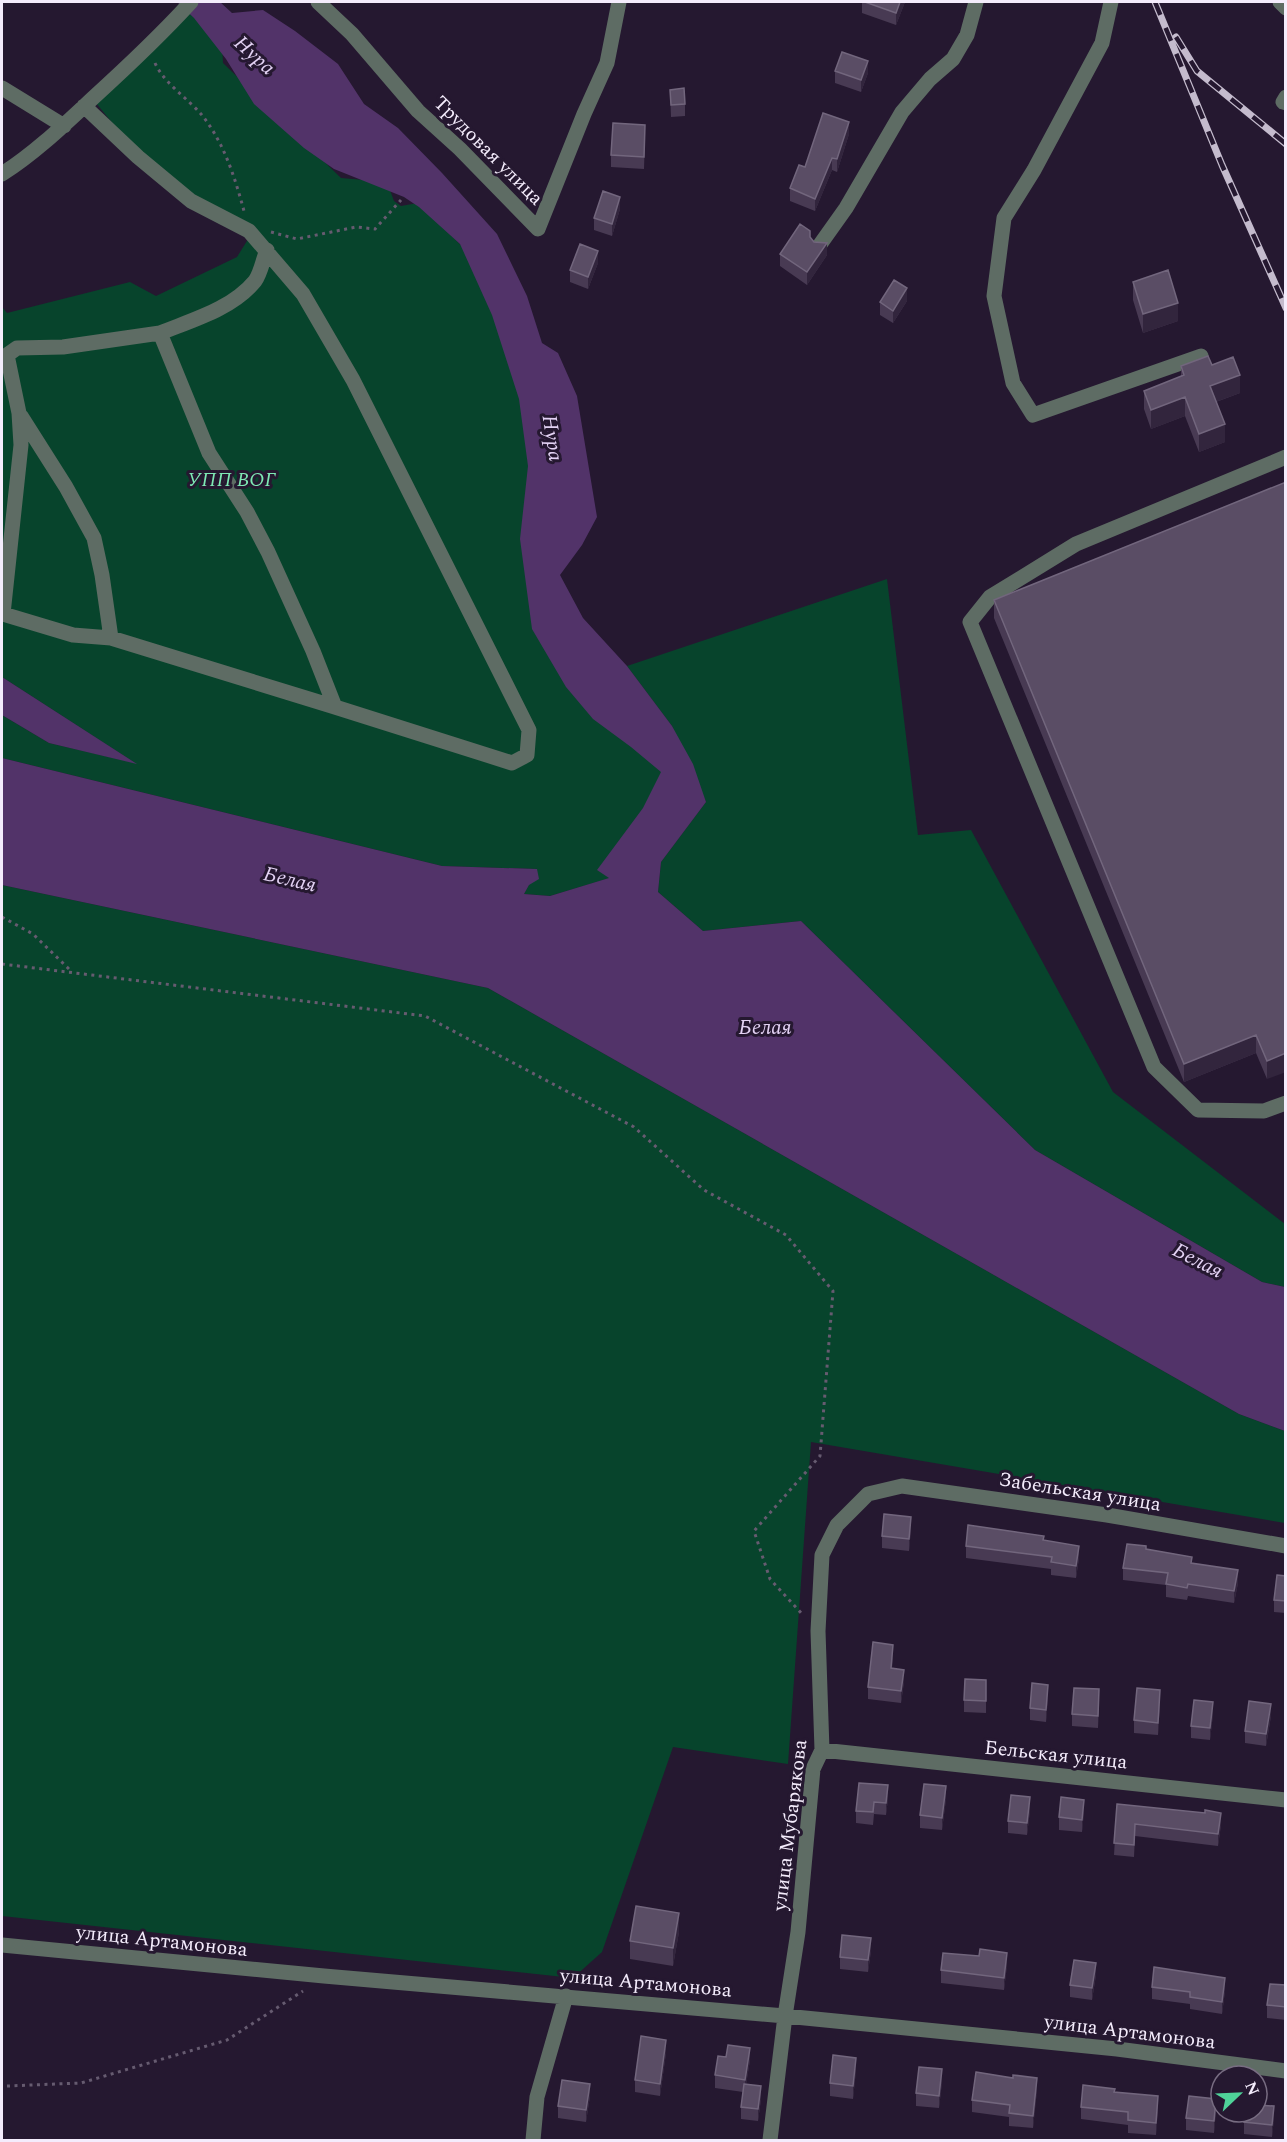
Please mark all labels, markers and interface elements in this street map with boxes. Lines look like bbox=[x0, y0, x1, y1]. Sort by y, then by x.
water label: Нура bbox=[226, 28, 283, 83]
street label: Трудовая улица bbox=[426, 89, 550, 213]
water label: Нура bbox=[533, 413, 572, 464]
park label: УПП ВОГ bbox=[188, 465, 277, 495]
water label: Белая bbox=[260, 858, 319, 902]
water label: Белая bbox=[738, 1012, 792, 1044]
water label: Белая bbox=[1167, 1235, 1228, 1287]
street label: Забельская улица bbox=[997, 1464, 1163, 1520]
street label: Бельская улица bbox=[983, 1733, 1129, 1777]
street label: улица Мубарякова bbox=[764, 1738, 815, 1913]
street label: улица Артамонова bbox=[74, 1917, 250, 1965]
street label: улица Артамонова bbox=[558, 1960, 733, 2005]
street label: улица Артамонова bbox=[1041, 2006, 1218, 2057]
north arrow bbox=[1209, 2064, 1269, 2124]
text: N bbox=[1238, 2078, 1265, 2099]

